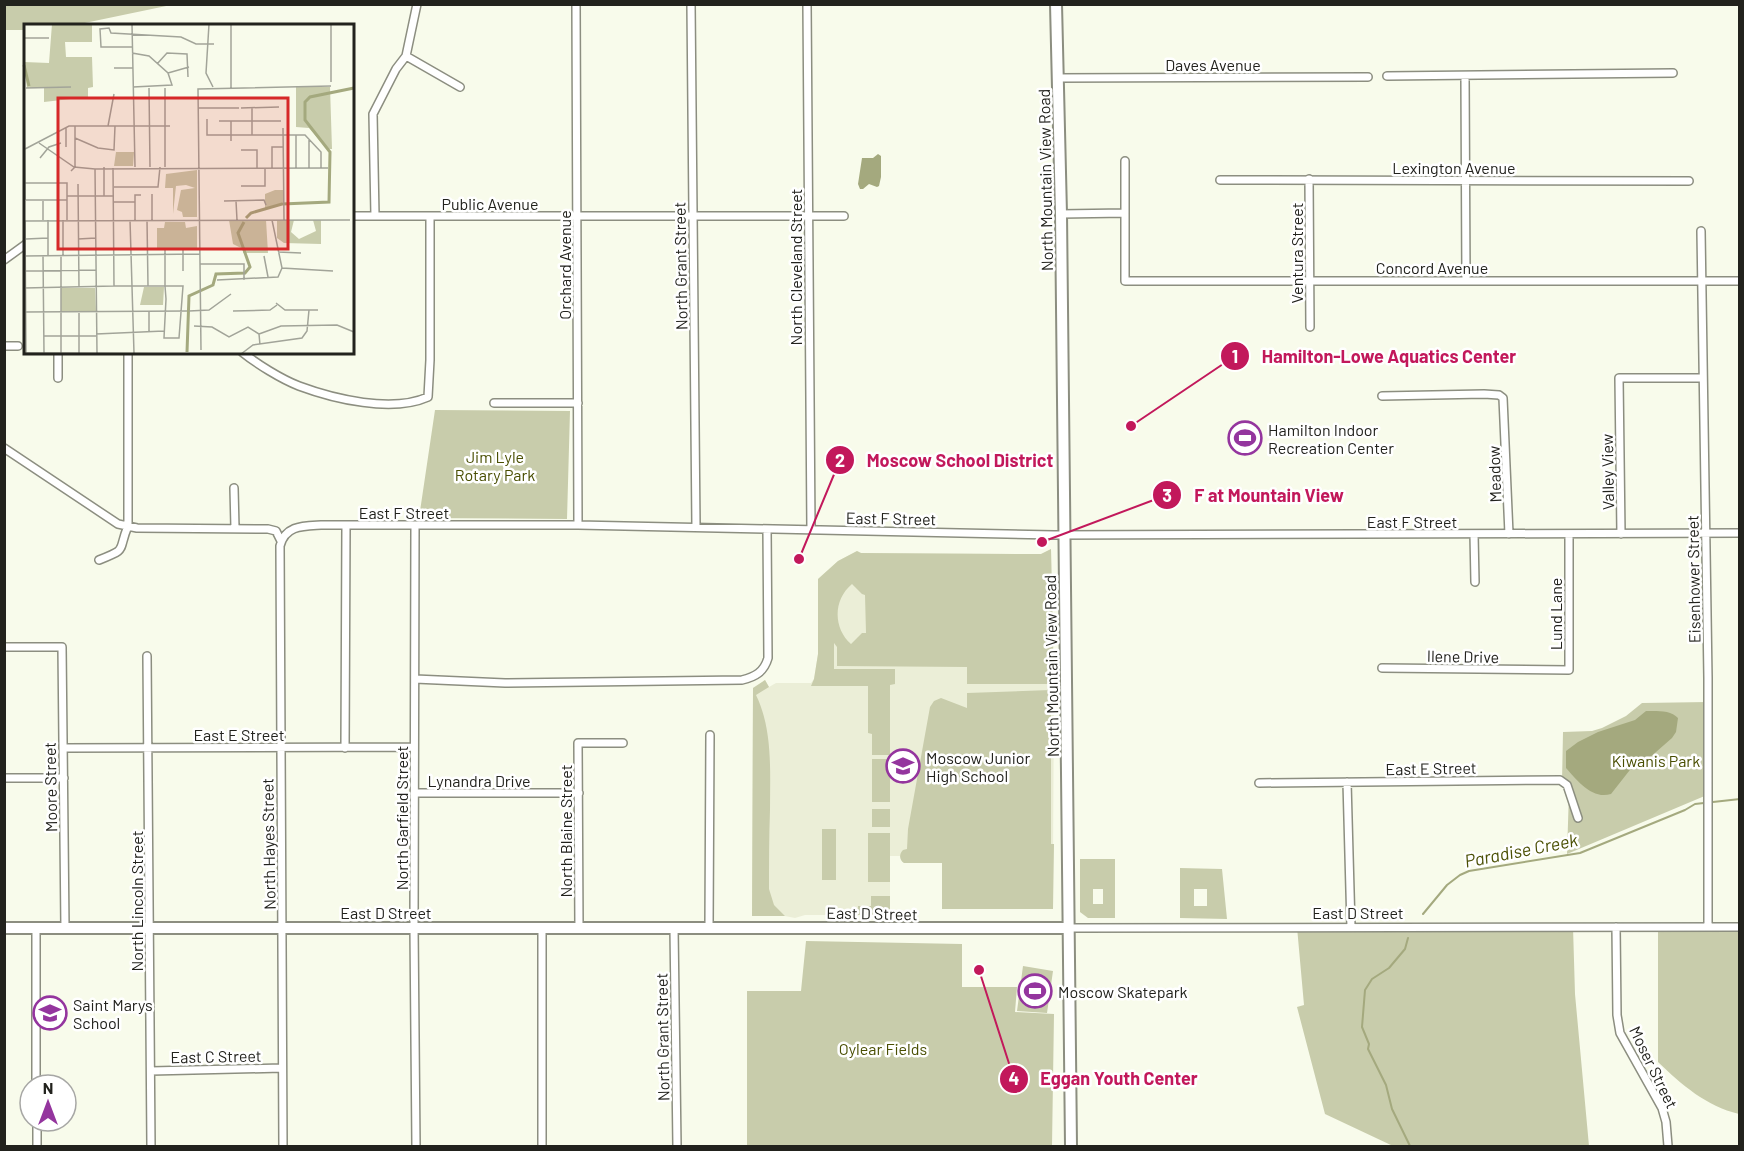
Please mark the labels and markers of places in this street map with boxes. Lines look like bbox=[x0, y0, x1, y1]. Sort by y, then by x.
callout: Hamilton-Lowe Aquatics Center bbox=[1220, 338, 1529, 374]
sports icon: Hamilton Indoor Recreation Center bbox=[1227, 420, 1263, 456]
place label: Hamilton Indoor Recreation Center bbox=[1268, 420, 1394, 457]
callout: Moscow School District bbox=[825, 442, 1065, 478]
callout: F at Mountain View bbox=[1152, 477, 1356, 513]
school or university icon: Moscow Junior High School bbox=[885, 748, 921, 784]
place label: Moscow Junior High School bbox=[926, 748, 1030, 785]
sports icon: Moscow Skatepark bbox=[1017, 973, 1053, 1009]
place label: Moscow Skatepark bbox=[1058, 982, 1188, 1001]
school or university icon: Saint Marys School bbox=[32, 995, 68, 1031]
place label: Saint Marys School bbox=[73, 995, 153, 1032]
callout: Eggan Youth Center bbox=[999, 1061, 1210, 1097]

